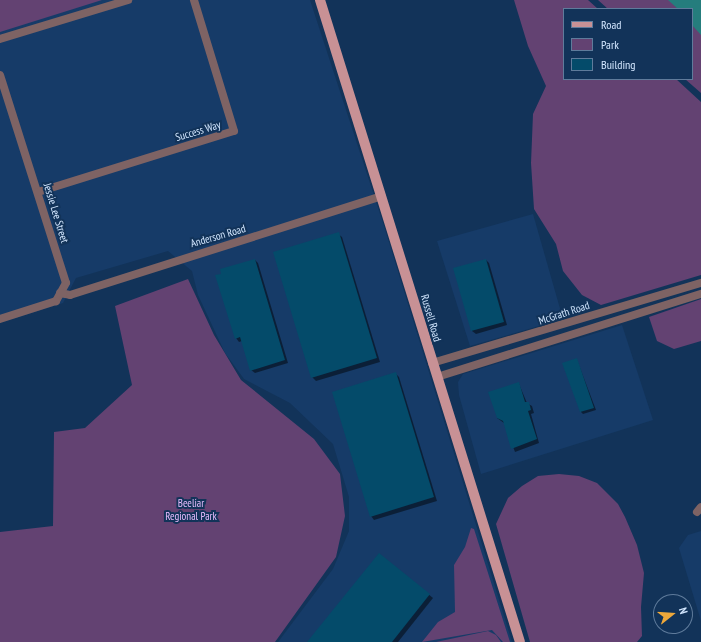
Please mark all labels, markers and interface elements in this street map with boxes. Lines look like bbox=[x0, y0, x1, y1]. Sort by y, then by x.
legend bbox=[563, 8, 693, 80]
text: Road bbox=[601, 17, 621, 32]
text: Park bbox=[601, 37, 619, 52]
text: Building bbox=[601, 57, 636, 72]
street label: Success Way bbox=[174, 118, 222, 144]
street label: Jessie Lee Street bbox=[41, 181, 71, 245]
street label: Anderson Road bbox=[189, 222, 247, 250]
street label: Russell Road bbox=[418, 293, 444, 343]
street label: McGrath Road bbox=[537, 299, 591, 327]
park label: Beeliar Regional Park bbox=[165, 497, 217, 523]
north arrow bbox=[653, 594, 693, 634]
text: N bbox=[676, 606, 691, 616]

